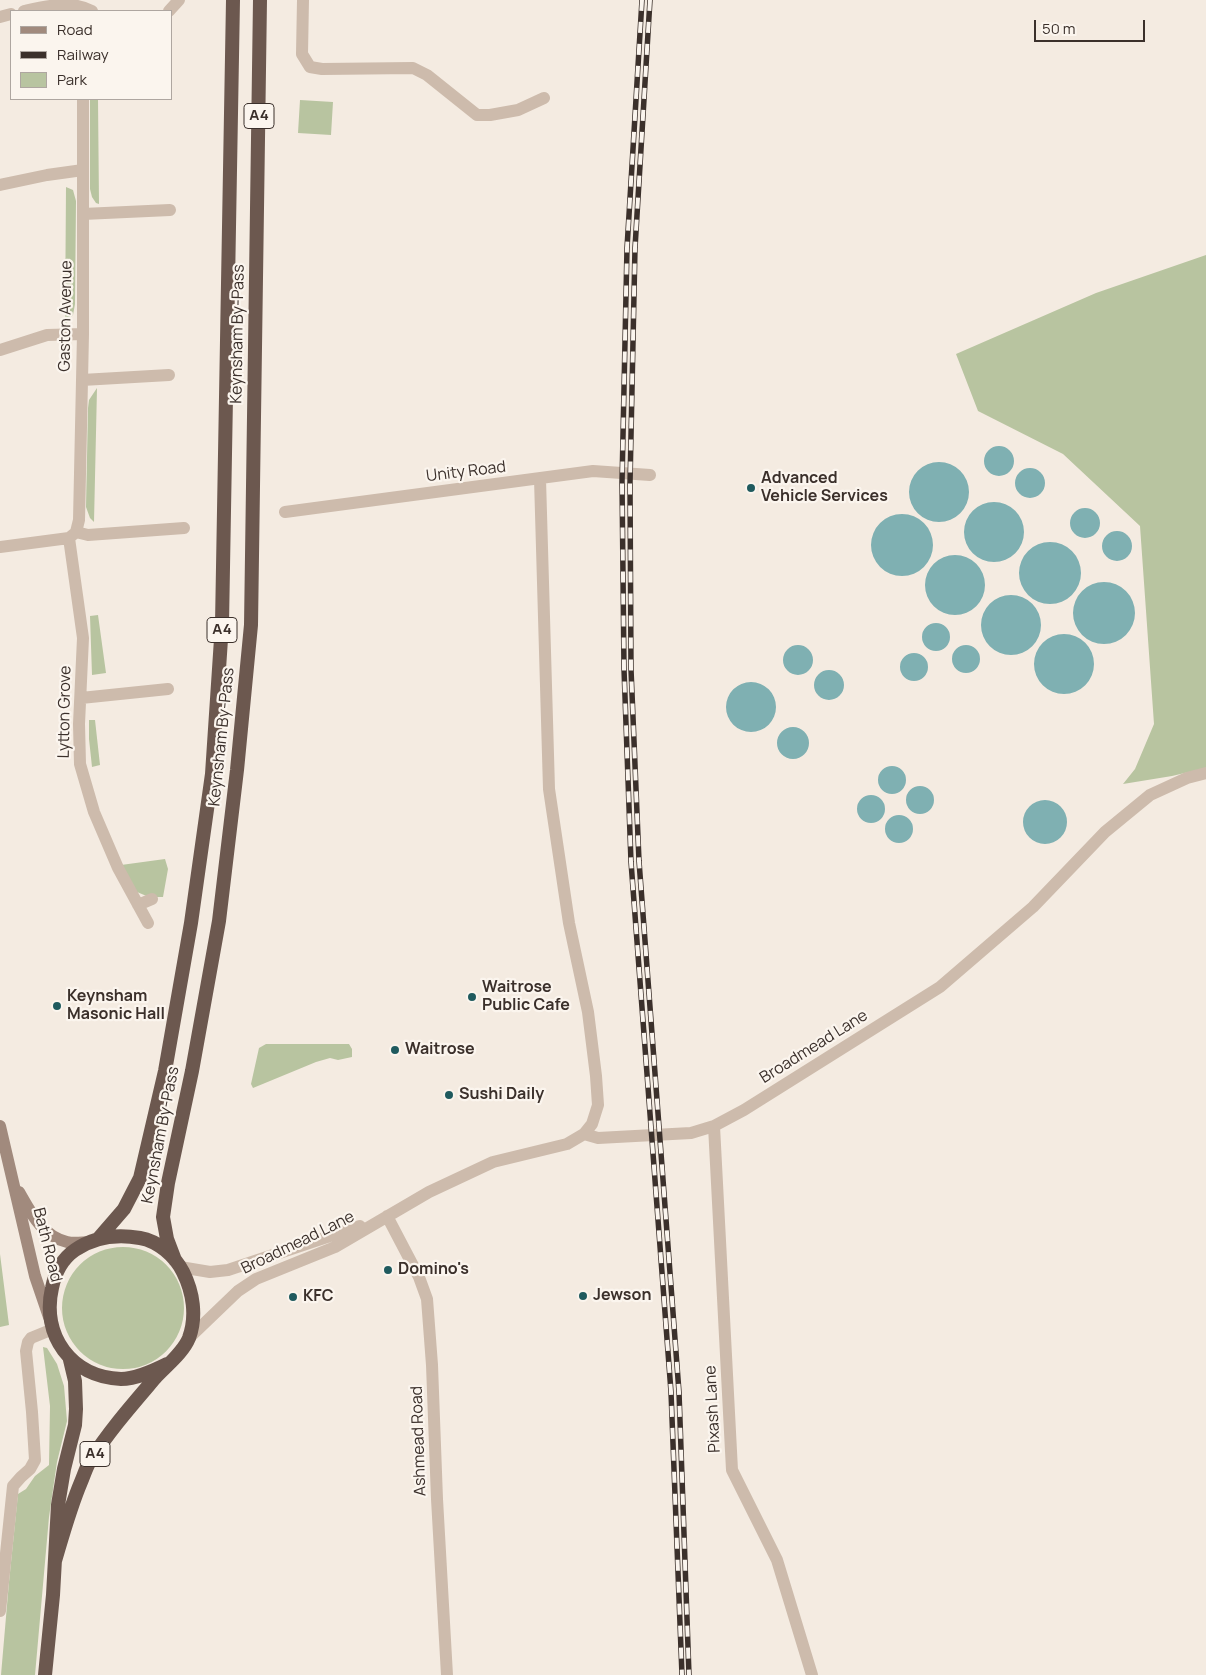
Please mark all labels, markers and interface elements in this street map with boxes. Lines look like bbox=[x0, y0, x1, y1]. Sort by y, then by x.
legend bbox=[10, 10, 172, 100]
scale bar bbox=[1036, 10, 1147, 42]
text: 50 m bbox=[1042, 18, 1076, 39]
text: Road bbox=[57, 19, 93, 40]
text: Railway bbox=[57, 44, 109, 65]
text: Park bbox=[57, 69, 87, 90]
road number: A4 bbox=[244, 104, 274, 128]
street label: Gaston Avenue bbox=[55, 260, 77, 372]
street label: Keynsham By-Pass bbox=[227, 264, 249, 404]
street label: Unity Road bbox=[425, 458, 507, 486]
place label: Advanced Vehicle Services bbox=[761, 469, 888, 507]
marker: Advanced Vehicle Services bbox=[745, 482, 757, 494]
road number: A4 bbox=[207, 618, 237, 642]
street label: Lytton Grove bbox=[55, 665, 75, 759]
street label: Keynsham By-Pass bbox=[205, 667, 239, 807]
place label: Waitrose Public Cafe bbox=[482, 978, 570, 1016]
place label: Keynsham Masonic Hall bbox=[67, 987, 165, 1025]
marker: Waitrose Public Cafe bbox=[466, 991, 478, 1003]
marker: Keynsham Masonic Hall bbox=[51, 1000, 63, 1012]
street label: Broadmead Lane bbox=[757, 1006, 871, 1088]
place label: Waitrose bbox=[405, 1040, 475, 1060]
marker: Waitrose bbox=[389, 1044, 401, 1056]
street label: Keynsham By-Pass bbox=[138, 1065, 184, 1205]
place label: Sushi Daily bbox=[459, 1085, 544, 1105]
marker: Sushi Daily bbox=[443, 1089, 455, 1101]
street label: Bath Road bbox=[29, 1206, 65, 1284]
street label: Broadmead Lane bbox=[238, 1207, 358, 1279]
place label: Domino's bbox=[398, 1260, 469, 1280]
marker: Domino's bbox=[382, 1264, 394, 1276]
place label: Jewson bbox=[593, 1286, 651, 1306]
place label: KFC bbox=[303, 1287, 334, 1307]
marker: Jewson bbox=[577, 1290, 589, 1302]
marker: KFC bbox=[287, 1291, 299, 1303]
street label: Pixash Lane bbox=[701, 1365, 725, 1453]
street label: Ashmead Road bbox=[407, 1386, 431, 1496]
road number: A4 bbox=[80, 1442, 110, 1466]

